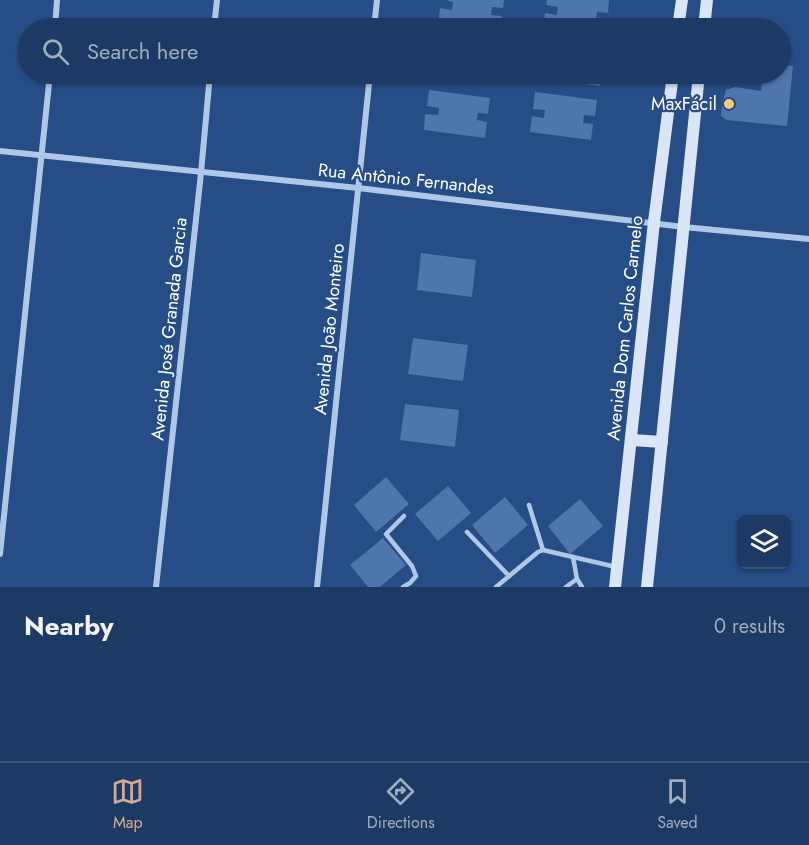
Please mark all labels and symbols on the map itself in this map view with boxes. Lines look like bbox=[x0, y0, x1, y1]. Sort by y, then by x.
place label: MaxFácil bbox=[651, 91, 717, 117]
marker: MaxFácil bbox=[722, 97, 736, 111]
street label: Rua Antônio Fernandes bbox=[317, 157, 495, 201]
street label: Avenida Dom Carlos Carmelo bbox=[600, 214, 650, 442]
street label: Avenida José Granada Garcia bbox=[144, 216, 194, 442]
street label: Avenida João Monteiro bbox=[307, 242, 351, 416]

